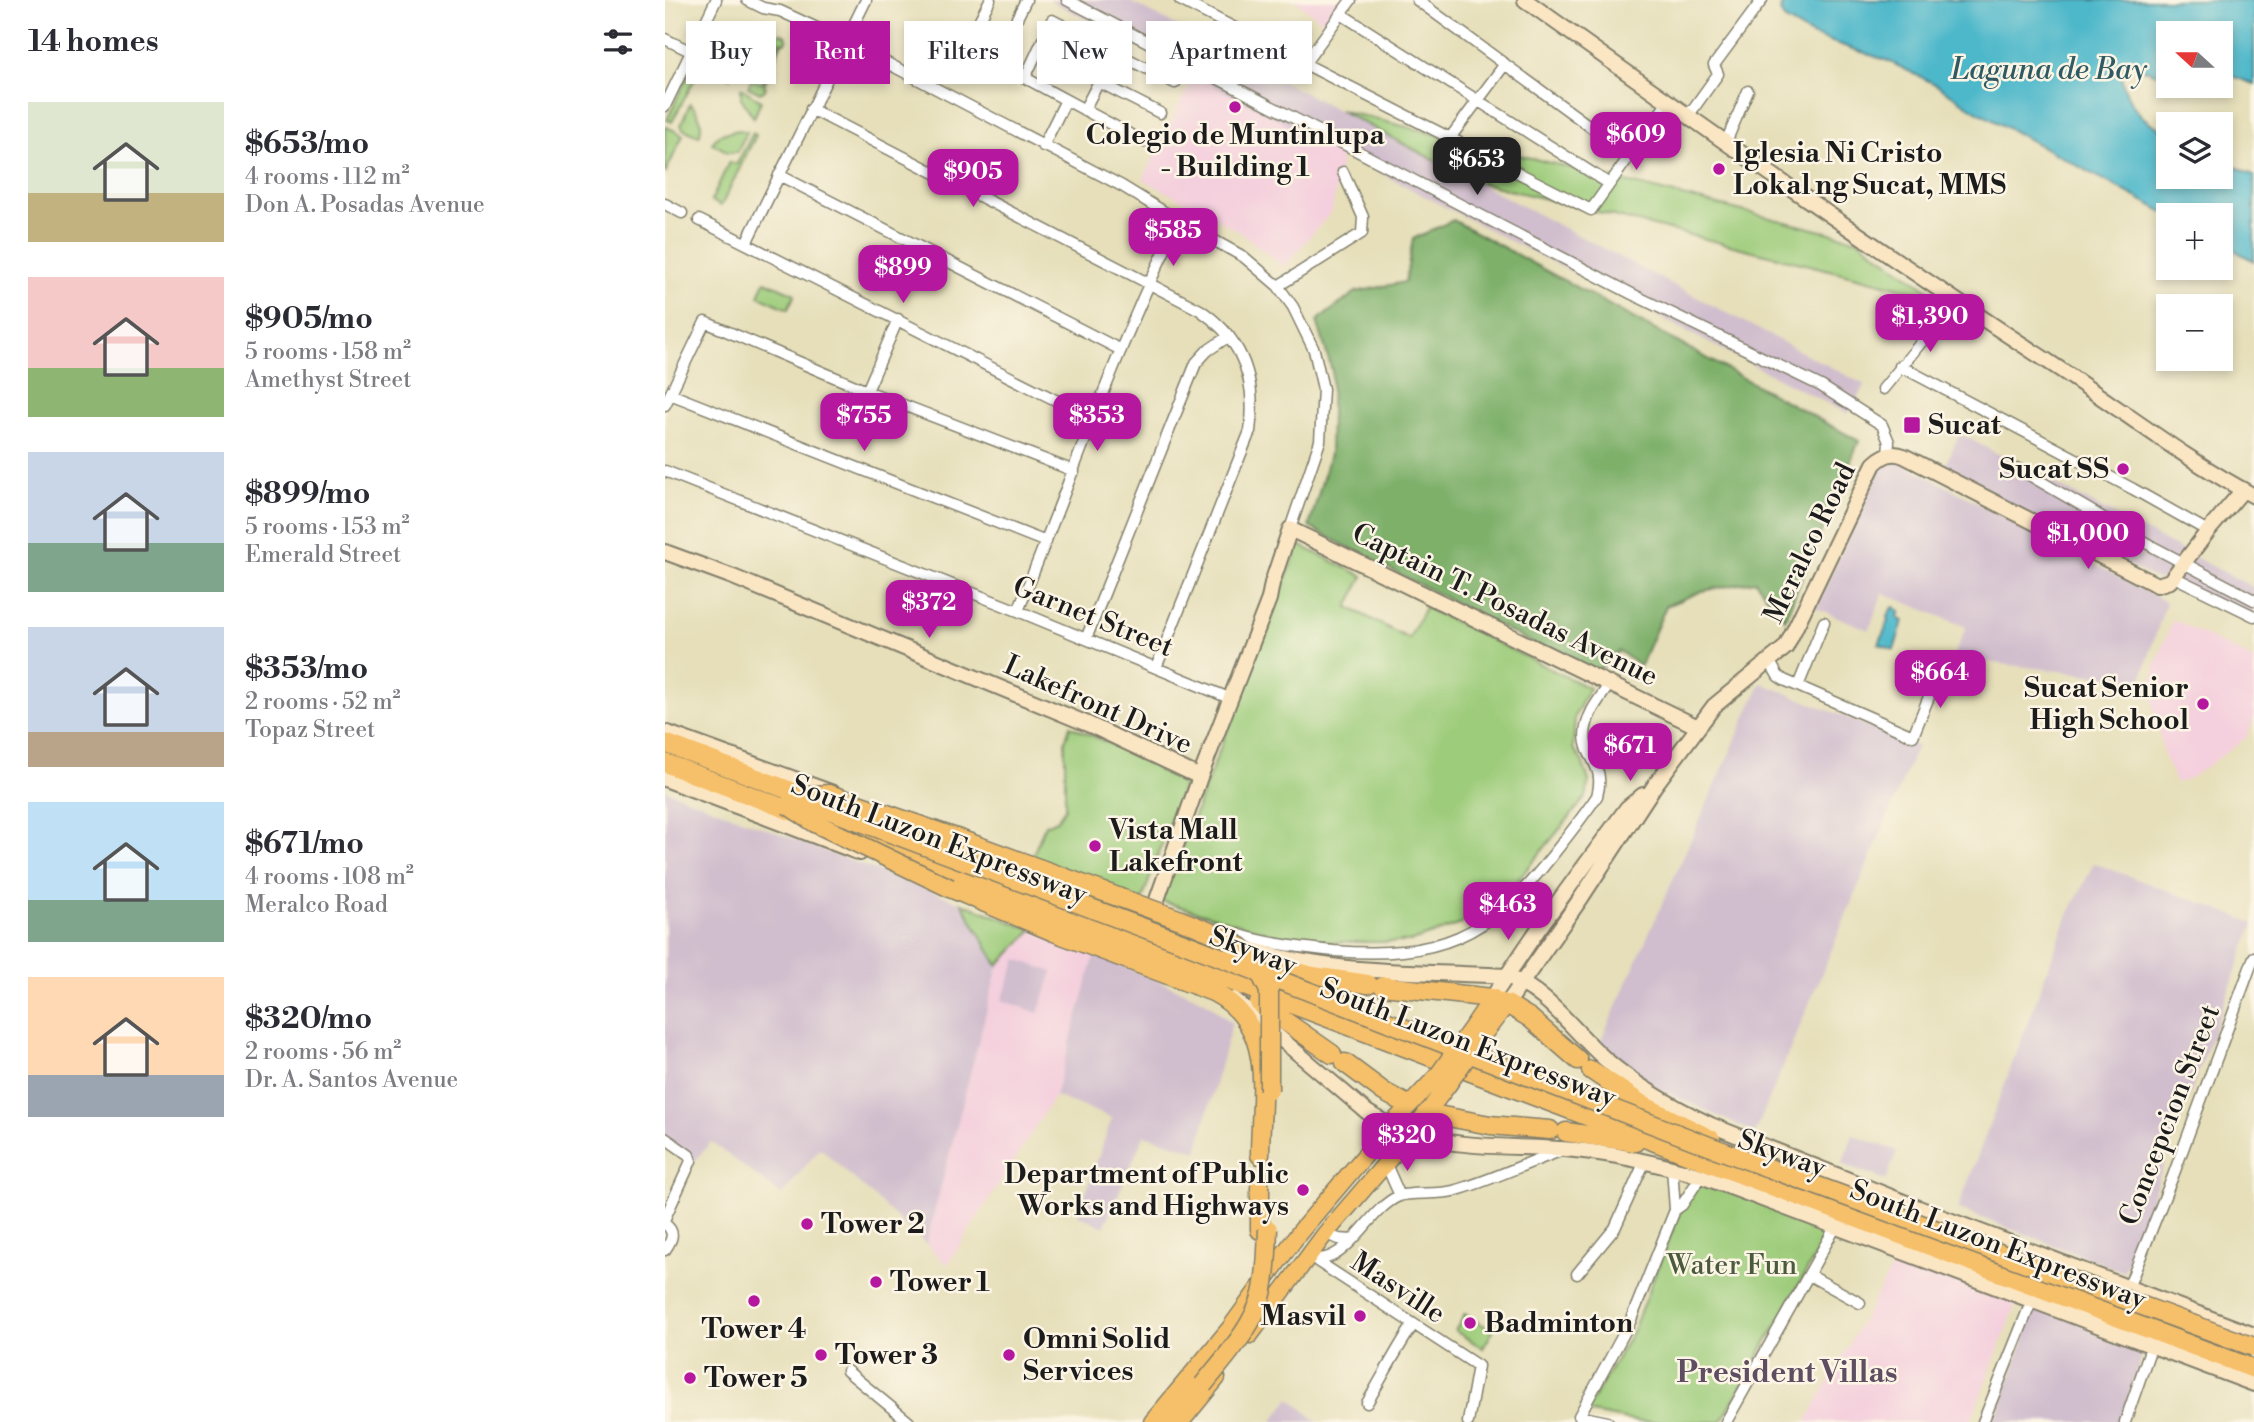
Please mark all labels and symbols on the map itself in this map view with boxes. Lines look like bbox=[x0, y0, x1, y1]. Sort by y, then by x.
north arrow bbox=[2156, 21, 2233, 98]
water label: Laguna de Bay bbox=[1950, 51, 2148, 89]
marker: Colegio de Muntinlupa - Building 1 bbox=[1227, 99, 1243, 115]
pin: $609 bbox=[1595, 113, 1677, 172]
place label: Colegio de Muntinlupa - Building 1 bbox=[1085, 118, 1385, 185]
place label: Iglesia Ni Cristo Lokal ng Sucat, MMS bbox=[1733, 136, 2006, 203]
pin: $653 bbox=[1436, 138, 1518, 197]
pin: $905 bbox=[932, 150, 1014, 209]
marker: Iglesia Ni Cristo Lokal ng Sucat, MMS bbox=[1711, 161, 1727, 177]
pin: $585 bbox=[1132, 208, 1214, 268]
pin: $899 bbox=[862, 246, 944, 305]
pin: $1,390 bbox=[1873, 294, 1987, 354]
pin: $755 bbox=[823, 393, 905, 453]
pin: $353 bbox=[1056, 393, 1138, 453]
place label: Sucat bbox=[1928, 408, 2002, 443]
marker: Sucat bbox=[1902, 415, 1922, 435]
place label: Sucat SS bbox=[1999, 452, 2109, 487]
street label: Meralco Road bbox=[1756, 457, 1864, 629]
marker: Sucat SS bbox=[2115, 461, 2131, 477]
pin: $1,000 bbox=[2031, 512, 2145, 571]
street label: Captain T. Posadas Avenue bbox=[1346, 516, 1664, 694]
street label: Garnet Street bbox=[1008, 569, 1178, 665]
pin: $372 bbox=[888, 580, 970, 640]
street label: Lakefront Drive bbox=[998, 648, 1198, 762]
pin: $664 bbox=[1899, 650, 1981, 710]
place label: Sucat Senior High School bbox=[2024, 671, 2189, 738]
marker: Sucat Senior High School bbox=[2195, 696, 2211, 712]
pin: $671 bbox=[1589, 724, 1671, 783]
street label: South Luzon Expressway bbox=[786, 767, 1092, 913]
place label: Vista Mall Lakefront bbox=[1108, 813, 1243, 880]
marker: Vista Mall Lakefront bbox=[1087, 838, 1103, 854]
pin: $463 bbox=[1467, 883, 1549, 942]
street label: Skyway bbox=[1204, 918, 1302, 984]
street label: South Luzon Expressway bbox=[1315, 970, 1621, 1116]
street label: Concepcion Street bbox=[2112, 1000, 2228, 1230]
pin: $320 bbox=[1366, 1114, 1448, 1173]
street label: Skyway bbox=[1733, 1122, 1831, 1186]
place label: Department of Public Works and Highways bbox=[1004, 1157, 1289, 1224]
street label: South Luzon Expressway bbox=[1845, 1172, 2151, 1318]
marker: Department of Public Works and Highways bbox=[1295, 1182, 1311, 1198]
place label: Tower 2 bbox=[821, 1207, 925, 1242]
marker: Tower 2 bbox=[799, 1216, 815, 1232]
street label: Masville bbox=[1344, 1245, 1452, 1331]
park label: Water Fun bbox=[1666, 1248, 1797, 1283]
place label: Tower 1 bbox=[890, 1265, 990, 1300]
marker: Tower 1 bbox=[868, 1274, 884, 1290]
marker: Tower 4 bbox=[746, 1293, 762, 1309]
place label: Masvil bbox=[1260, 1299, 1346, 1334]
place label: Badminton bbox=[1484, 1306, 1633, 1341]
marker: Masvil bbox=[1352, 1308, 1368, 1324]
place label: Tower 4 bbox=[701, 1312, 807, 1347]
marker: Badminton bbox=[1462, 1315, 1478, 1331]
place label: Omni Solid Services bbox=[1023, 1322, 1171, 1389]
place label: Tower 3 bbox=[835, 1338, 938, 1373]
marker: Tower 3 bbox=[813, 1347, 829, 1363]
marker: Omni Solid Services bbox=[1001, 1347, 1017, 1363]
district label: President Villas bbox=[1676, 1354, 1898, 1392]
place label: Tower 5 bbox=[704, 1361, 808, 1396]
marker: Tower 5 bbox=[682, 1370, 698, 1386]

